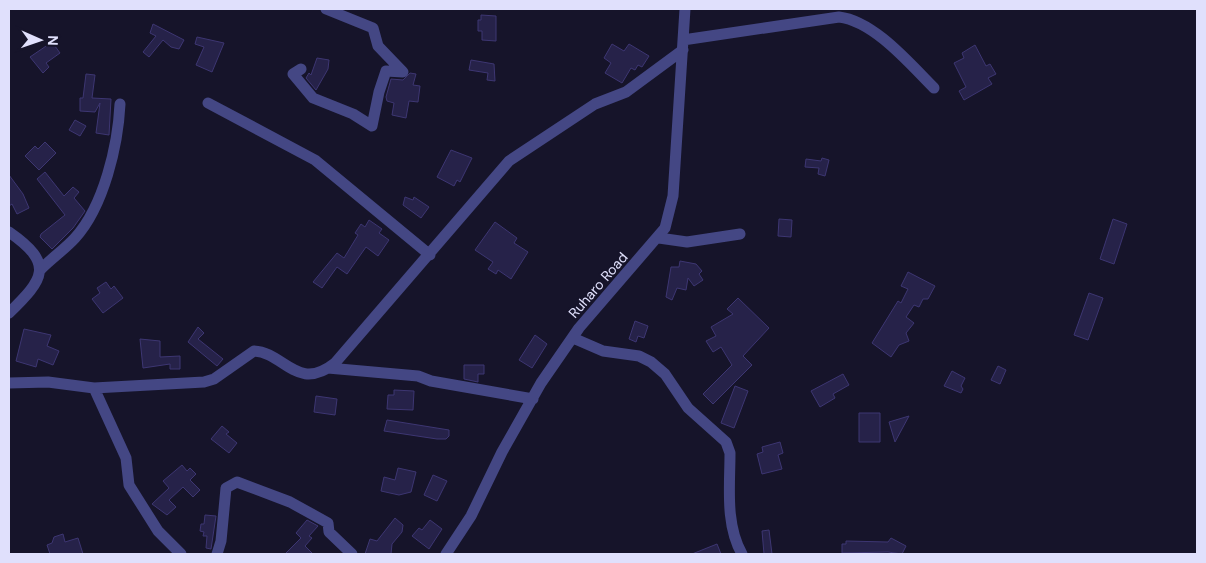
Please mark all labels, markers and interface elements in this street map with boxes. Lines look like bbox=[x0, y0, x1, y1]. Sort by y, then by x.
north arrow bbox=[15, 15, 65, 65]
text: N bbox=[44, 35, 62, 46]
street label: Ruharo Road bbox=[564, 248, 632, 322]

